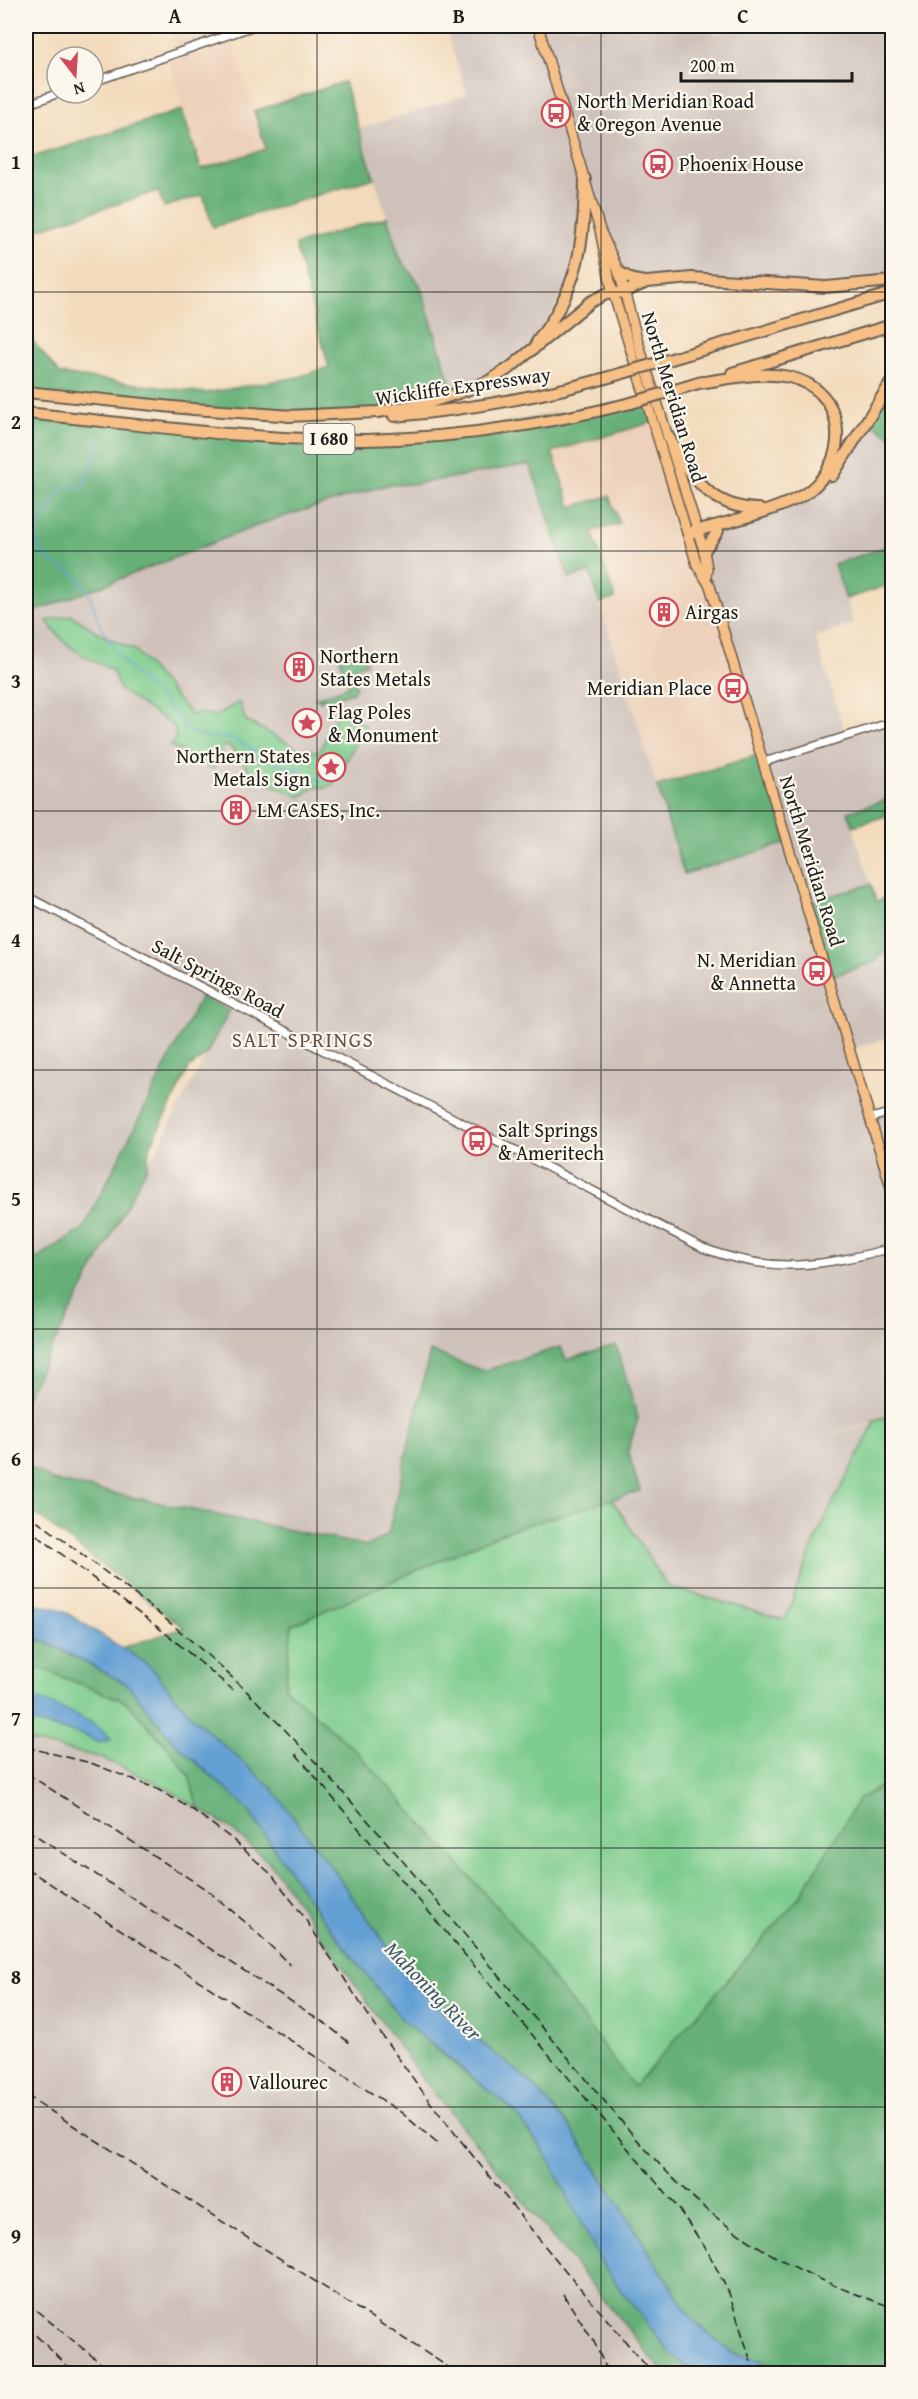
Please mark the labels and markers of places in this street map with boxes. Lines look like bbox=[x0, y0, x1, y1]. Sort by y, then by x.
place label: North Meridian Road & Oregon Avenue bbox=[577, 86, 754, 138]
bus stop icon: North Meridian Road & Oregon Avenue bbox=[540, 97, 572, 129]
bus stop icon: Phoenix House bbox=[642, 148, 674, 180]
place label: Phoenix House bbox=[679, 149, 804, 178]
building icon: Airgas bbox=[648, 596, 680, 628]
place label: Airgas bbox=[685, 597, 738, 626]
place label: Northern States Metals bbox=[320, 641, 431, 693]
building icon: Northern States Metals bbox=[283, 651, 315, 683]
bus stop icon: Meridian Place bbox=[717, 672, 749, 704]
place label: Meridian Place bbox=[587, 673, 712, 702]
place label: Flag Poles & Monument bbox=[328, 697, 439, 749]
place icon: Flag Poles & Monument bbox=[291, 707, 323, 739]
place label: Northern States Metals Sign bbox=[176, 741, 310, 793]
place icon: Northern States Metals Sign bbox=[315, 751, 347, 783]
building icon: LM CASES, Inc. bbox=[220, 794, 252, 826]
place label: LM CASES, Inc. bbox=[257, 795, 380, 824]
place label: N. Meridian & Annetta bbox=[697, 945, 797, 997]
bus stop icon: N. Meridian & Annetta bbox=[801, 955, 833, 987]
place label: Salt Springs & Ameritech bbox=[498, 1115, 604, 1167]
bus stop icon: Salt Springs & Ameritech bbox=[461, 1125, 493, 1157]
building icon: Vallourec bbox=[211, 2066, 243, 2098]
place label: Vallourec bbox=[248, 2067, 328, 2096]

